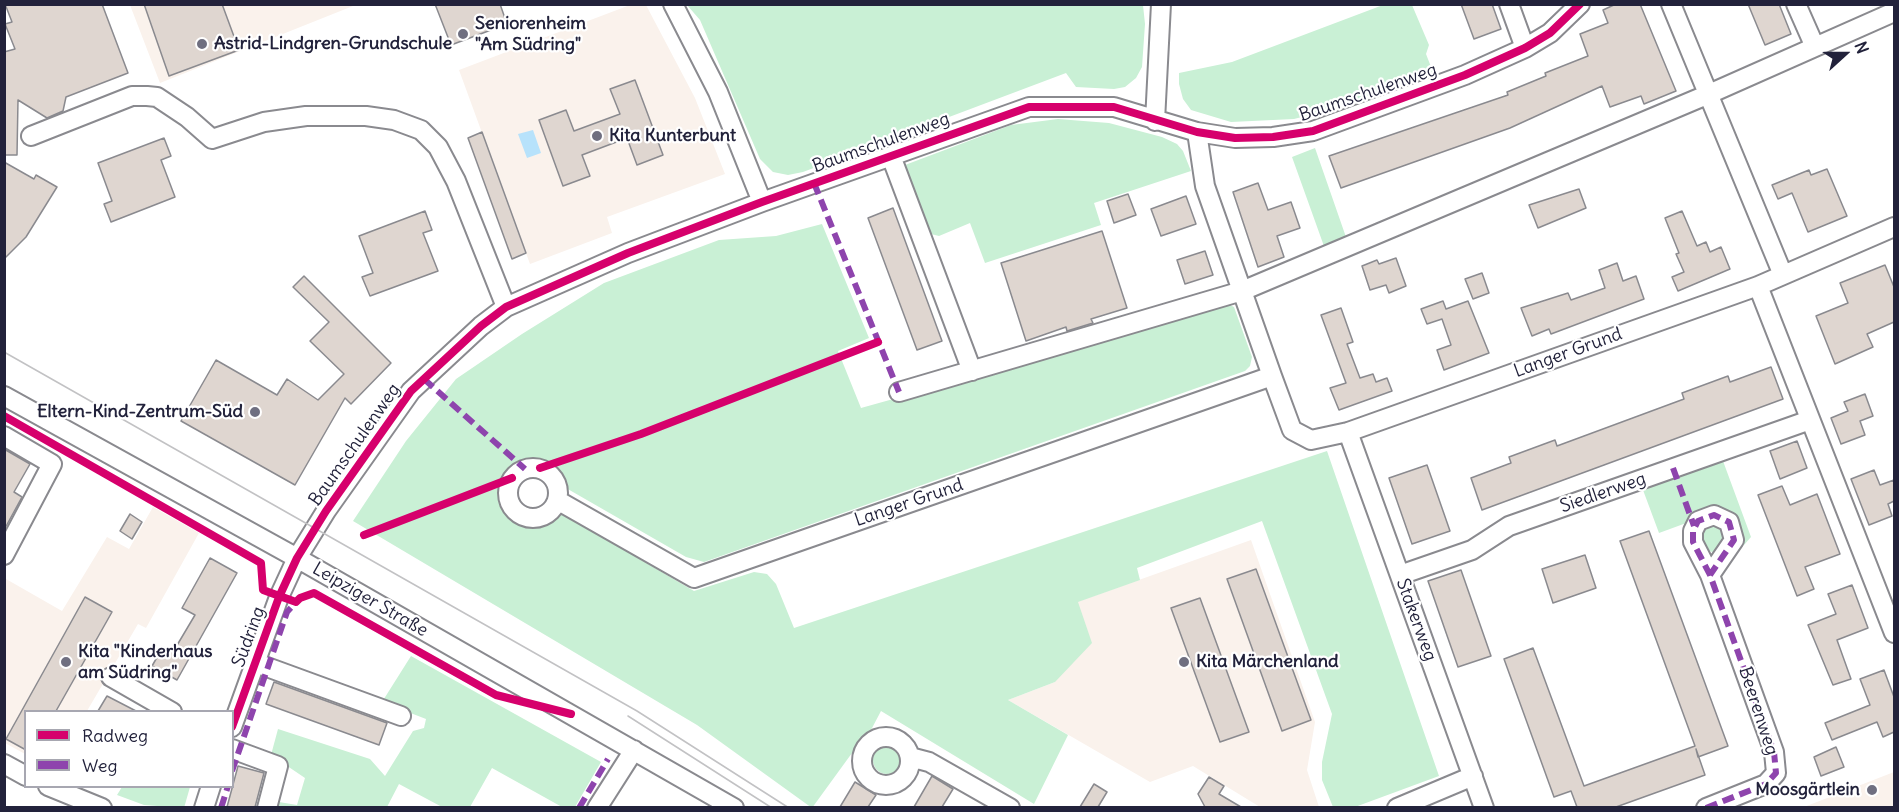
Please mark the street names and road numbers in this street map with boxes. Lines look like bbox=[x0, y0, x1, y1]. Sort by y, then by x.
street label: Baumschulenweg bbox=[1296, 59, 1440, 127]
street label: Baumschulenweg bbox=[809, 108, 953, 178]
street label: Langer Grund bbox=[1511, 323, 1625, 383]
street label: Baumschulenweg bbox=[305, 380, 405, 510]
street label: Siedlerweg bbox=[1557, 468, 1649, 518]
street label: Langer Grund bbox=[852, 474, 966, 532]
street label: Leipziger Straße bbox=[308, 558, 432, 642]
street label: Stakerweg bbox=[1391, 576, 1441, 664]
street label: Südring bbox=[228, 604, 270, 670]
street label: Beerenweg bbox=[1734, 664, 1782, 758]

